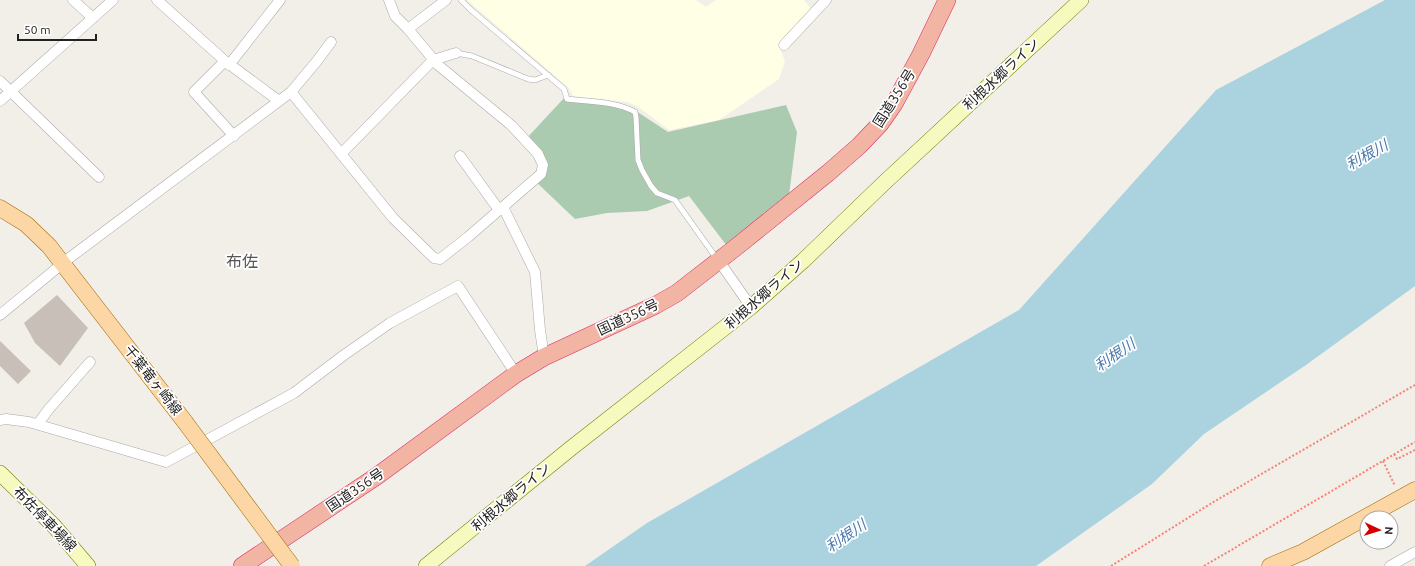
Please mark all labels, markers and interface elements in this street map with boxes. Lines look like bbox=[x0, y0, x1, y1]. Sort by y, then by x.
scale bar bbox=[18, 16, 96, 42]
text: 50 m bbox=[24, 23, 51, 36]
street label: 利根水郷ライン bbox=[960, 35, 1042, 113]
street label: 国道356号 bbox=[870, 66, 918, 130]
water label: 利根川 bbox=[1343, 135, 1392, 173]
district label: 布佐 bbox=[226, 252, 258, 270]
street label: 利根水郷ライン bbox=[722, 256, 806, 332]
street label: 国道356号 bbox=[595, 296, 661, 338]
water label: 利根川 bbox=[1091, 334, 1140, 374]
street label: 千葉竜ヶ崎線 bbox=[121, 342, 185, 418]
street label: 利根水郷ライン bbox=[468, 459, 554, 535]
street label: 国道356号 bbox=[323, 465, 387, 515]
street label: 布佐停車場線 bbox=[10, 483, 80, 555]
north arrow bbox=[1359, 510, 1399, 550]
water label: 利根川 bbox=[822, 515, 871, 555]
text: N bbox=[1383, 526, 1395, 535]

